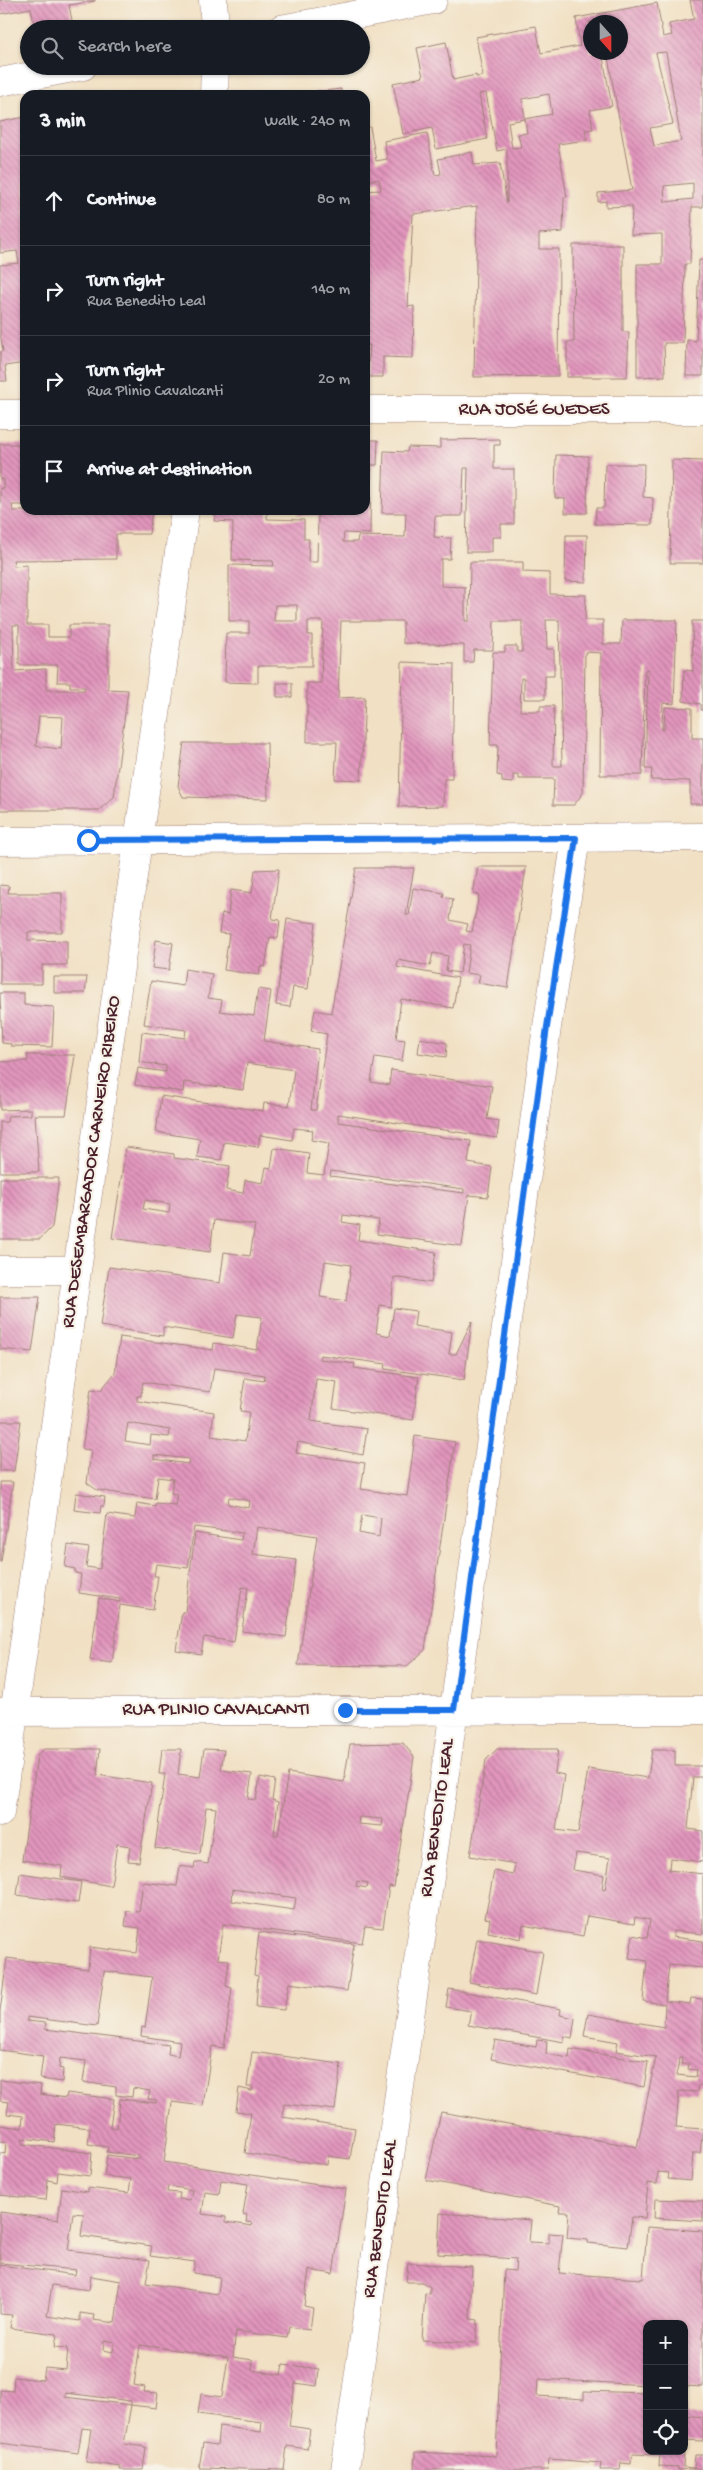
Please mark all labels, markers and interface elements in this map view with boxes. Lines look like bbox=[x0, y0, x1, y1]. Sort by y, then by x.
north arrow bbox=[583, 15, 628, 60]
search box bbox=[20, 20, 370, 75]
icon: search bbox=[38, 34, 66, 62]
text: Search here bbox=[78, 36, 172, 59]
text: 3 min bbox=[40, 110, 85, 135]
text: Walk · 240 m bbox=[265, 113, 350, 132]
icon: ahead bbox=[40, 187, 68, 215]
text: Continue bbox=[87, 189, 156, 212]
text: 80 m bbox=[317, 191, 350, 210]
text: Turn right bbox=[87, 270, 163, 293]
icon: right bbox=[40, 277, 68, 305]
text: 140 m bbox=[312, 281, 350, 300]
text: Rua Benedito Leal bbox=[87, 293, 206, 312]
text: Turn right bbox=[87, 360, 163, 383]
icon: right bbox=[40, 367, 68, 395]
text: 20 m bbox=[318, 371, 350, 390]
text: Rua Plinio Cavalcanti bbox=[87, 383, 223, 402]
street label: RUA JOSÉ GUEDES bbox=[458, 399, 610, 422]
icon: arrive bbox=[40, 457, 68, 485]
text: Arrive at destination bbox=[87, 459, 251, 482]
route start bbox=[77, 829, 100, 852]
street label: RUA DESEMBARGADOR CARNEIRO RIBEIRO bbox=[57, 994, 127, 1330]
street label: RUA PLINIO CAVALCANTI bbox=[122, 1699, 310, 1722]
route end bbox=[334, 1699, 357, 1722]
street label: RUA BENEDITO LEAL bbox=[416, 1736, 461, 1899]
street label: RUA BENEDITO LEAL bbox=[359, 2137, 404, 2300]
map controls bbox=[643, 2320, 688, 2455]
button: + bbox=[643, 2320, 688, 2365]
button: − bbox=[643, 2365, 688, 2410]
button: locate bbox=[643, 2410, 688, 2455]

